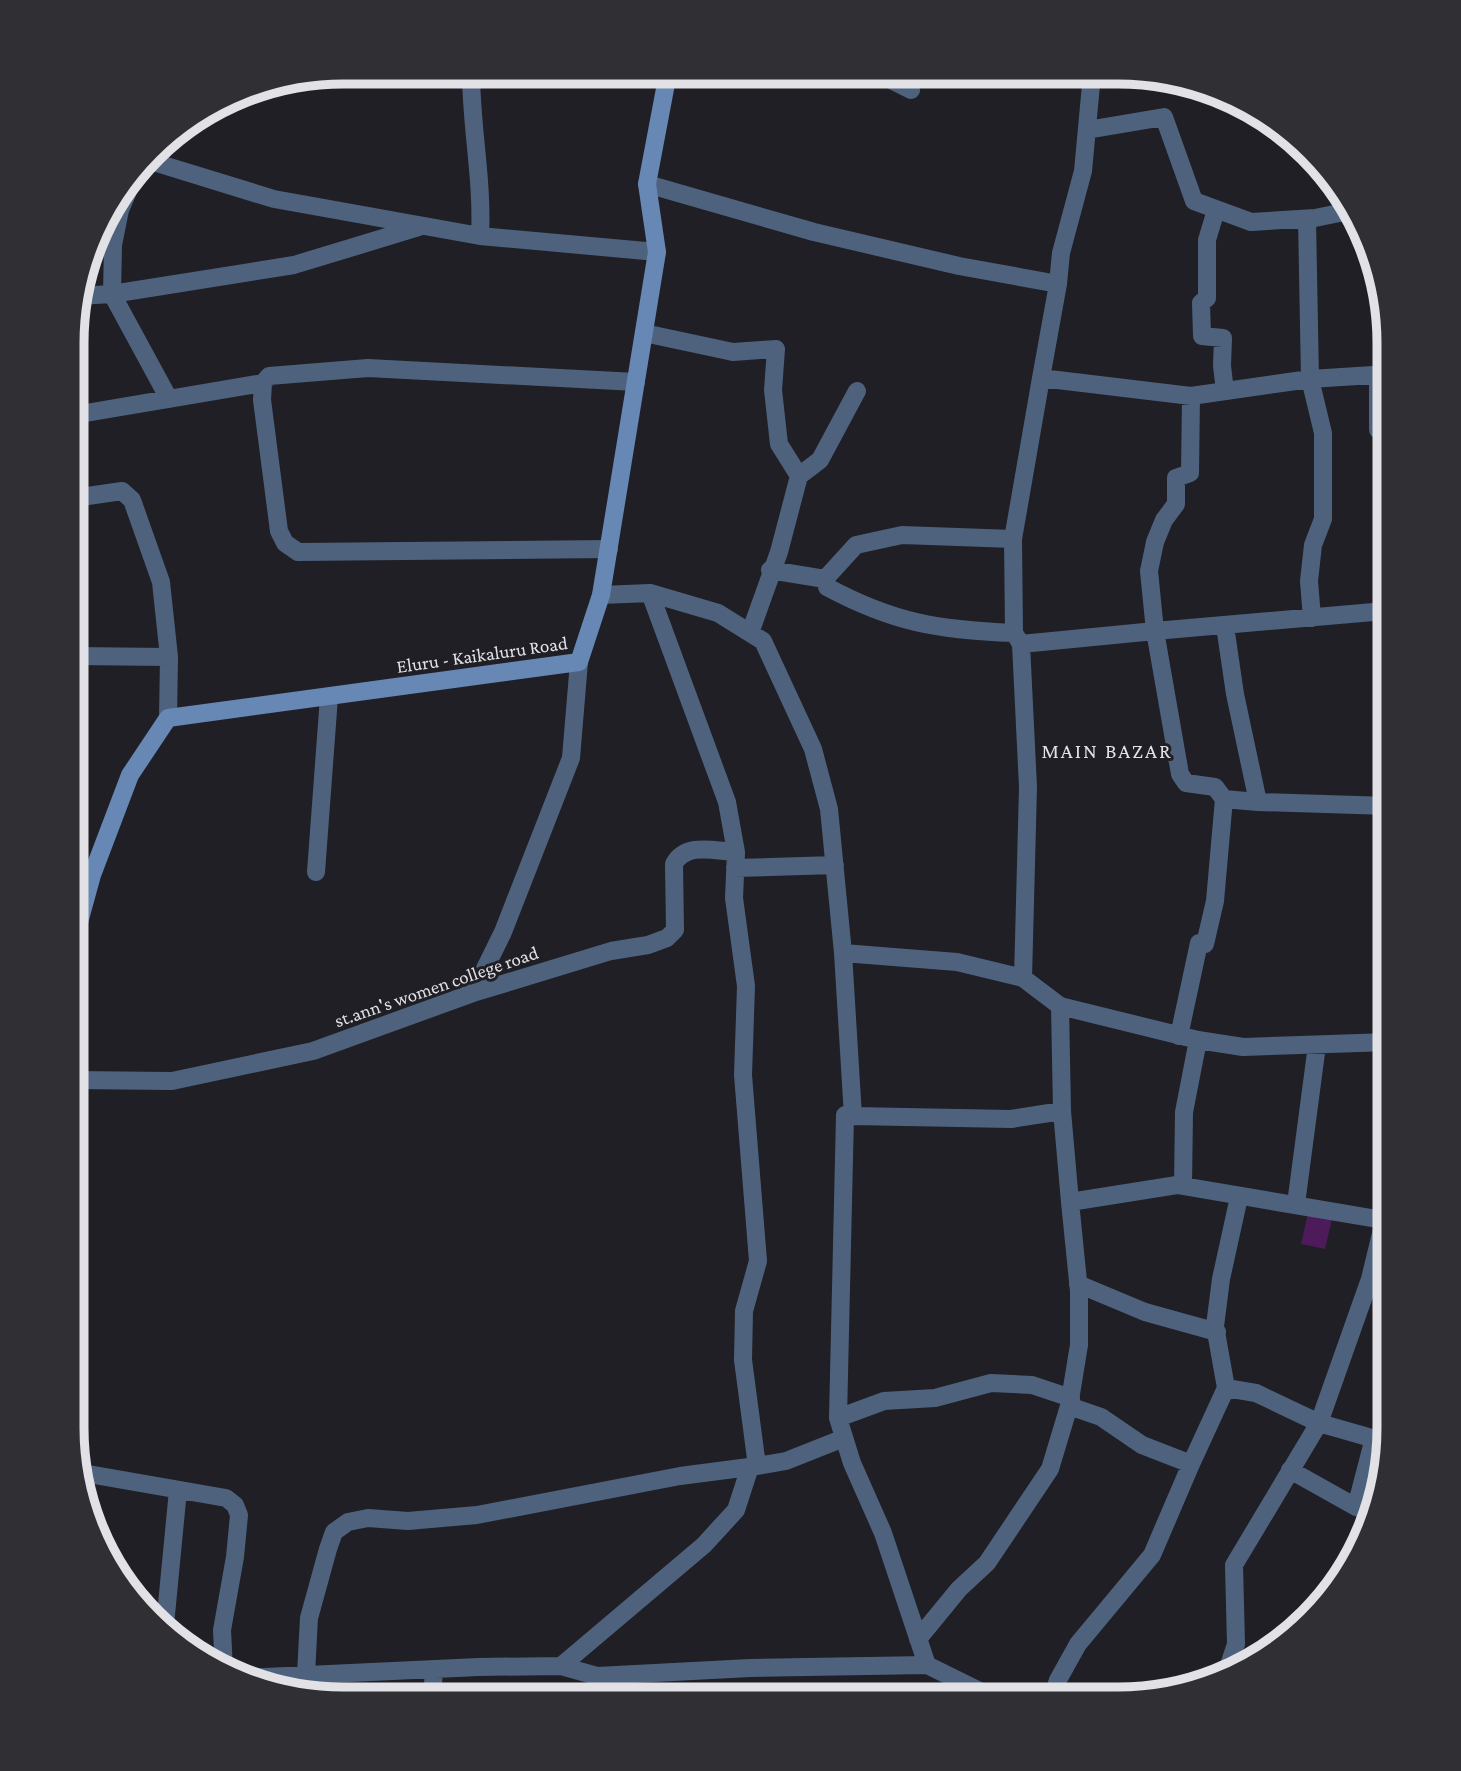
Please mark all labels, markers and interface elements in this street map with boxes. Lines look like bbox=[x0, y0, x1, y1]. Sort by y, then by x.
street label: Eluru - Kaikaluru Road bbox=[395, 632, 569, 677]
district label: MAIN BAZAR bbox=[1041, 739, 1173, 763]
street label: st.ann's women college road bbox=[331, 942, 541, 1031]

